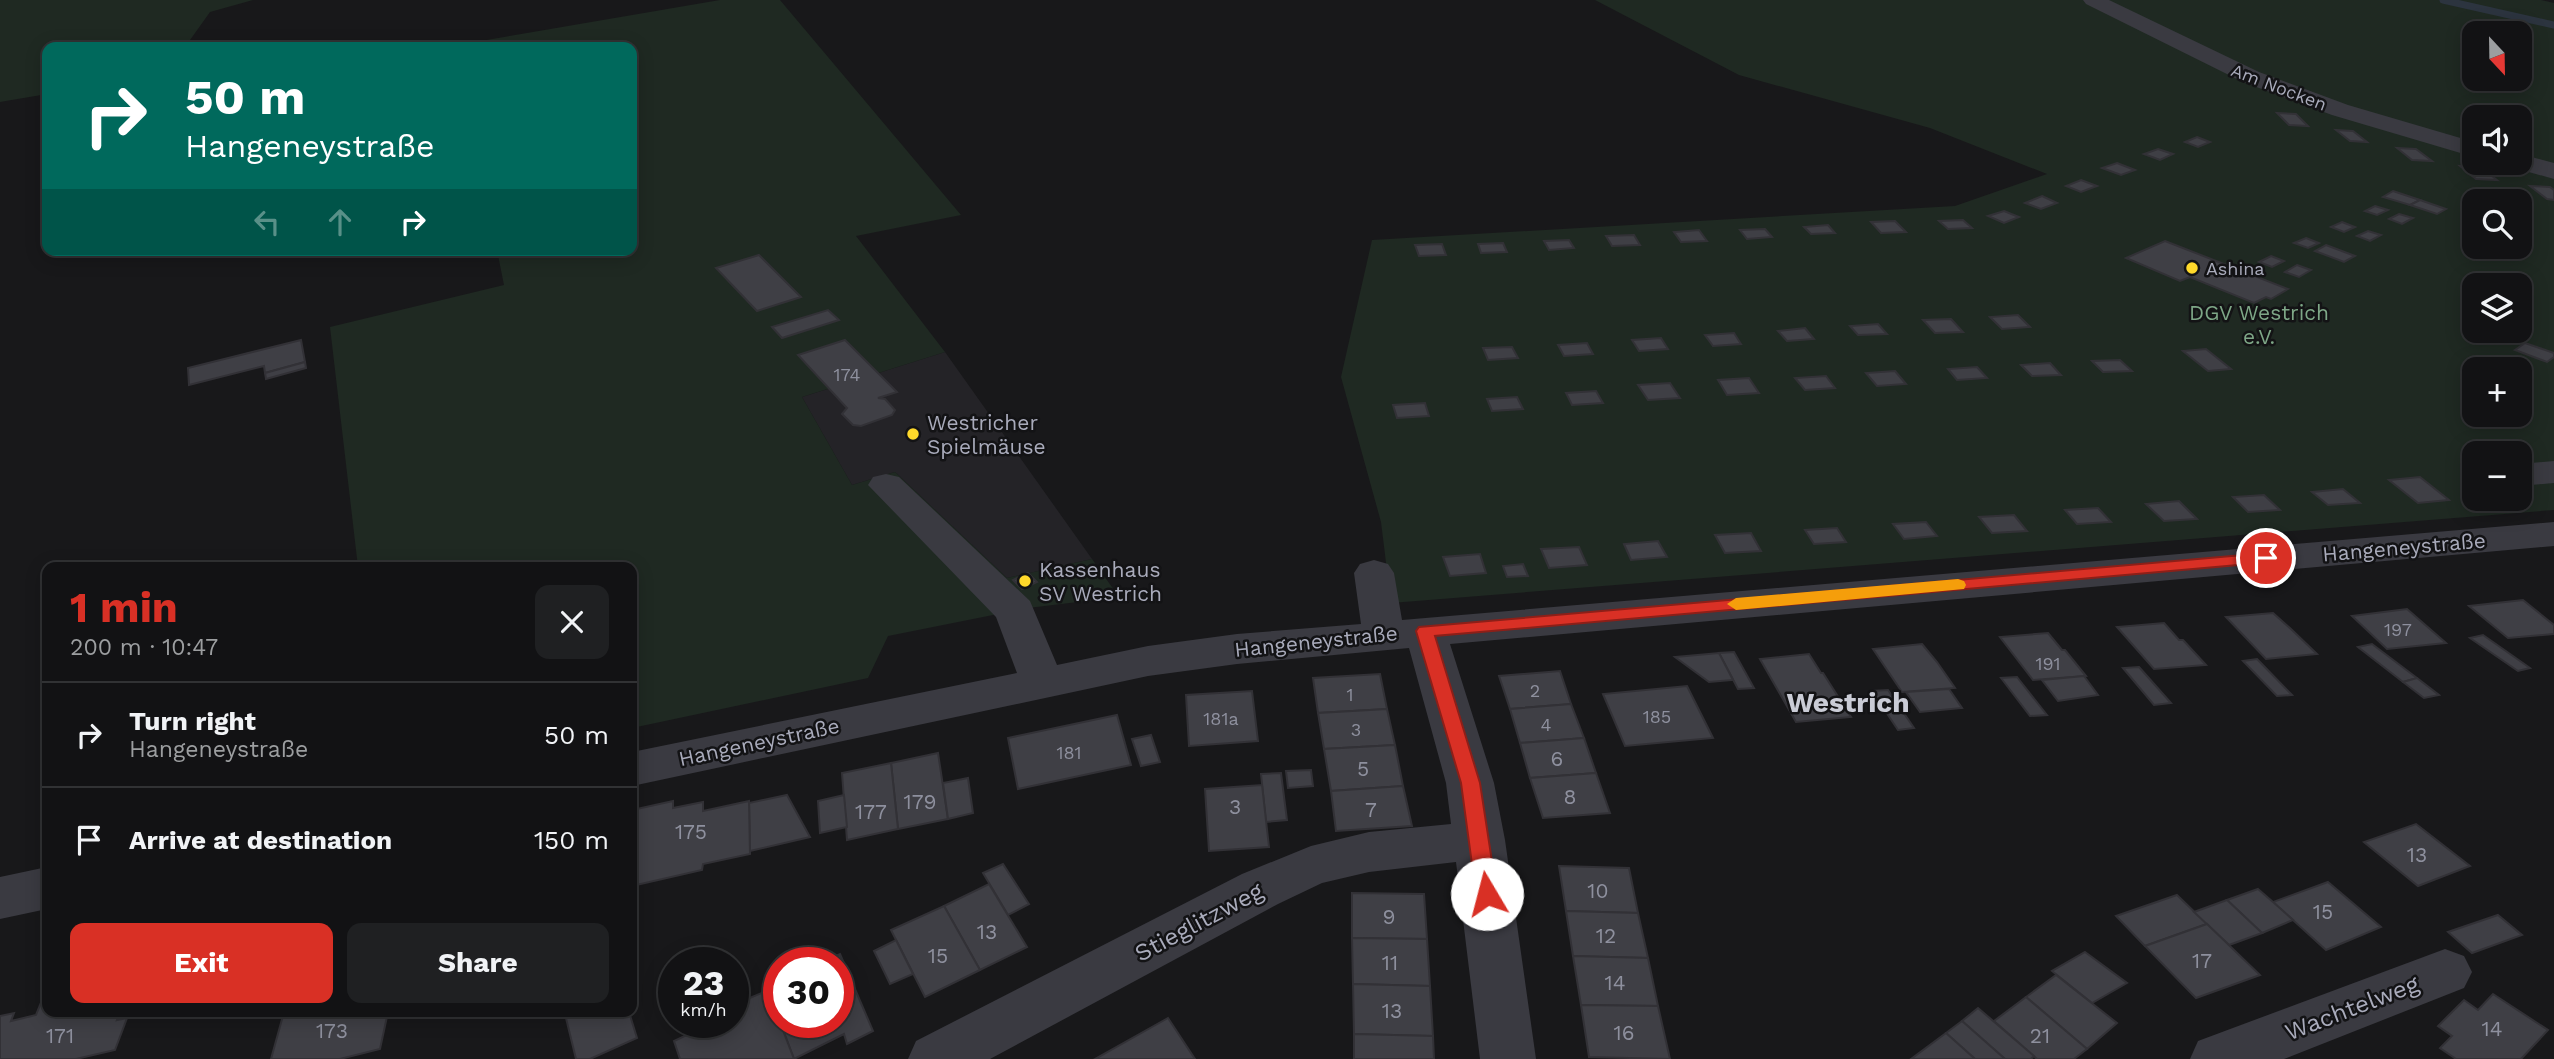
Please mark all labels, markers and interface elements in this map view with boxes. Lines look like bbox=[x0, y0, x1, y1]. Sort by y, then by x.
north arrow bbox=[2462, 21, 2532, 91]
map controls bbox=[2462, 21, 2532, 511]
street label: Am Nocken bbox=[2228, 59, 2330, 115]
text: 50 m bbox=[185, 68, 305, 126]
icon: right bbox=[70, 70, 161, 161]
button: sound bbox=[2462, 105, 2532, 175]
text: Hangeneystraße bbox=[185, 127, 435, 165]
button: search bbox=[2462, 189, 2532, 259]
icon: left bbox=[248, 203, 286, 241]
icon: ahead bbox=[321, 203, 359, 241]
icon: right bbox=[394, 203, 432, 241]
place label: Ashina bbox=[2206, 258, 2265, 279]
marker: Ashina bbox=[2184, 260, 2200, 276]
button: layers bbox=[2462, 273, 2532, 343]
park label: DGV Westrich e.V. bbox=[2189, 300, 2329, 349]
button: + bbox=[2462, 357, 2532, 427]
house number: 174 bbox=[834, 364, 860, 385]
place label: Westricher Spielmäuse bbox=[927, 410, 1046, 459]
marker: Westricher Spielmäuse bbox=[905, 426, 921, 442]
button: − bbox=[2462, 441, 2532, 511]
street label: Hangeneystraße bbox=[2321, 527, 2487, 567]
pin bbox=[2236, 528, 2296, 588]
icon: arrive bbox=[2247, 539, 2285, 577]
place label: Kassenhaus SV Westrich bbox=[1039, 557, 1162, 606]
marker: Kassenhaus SV Westrich bbox=[1017, 573, 1033, 589]
text: 1 min bbox=[70, 583, 178, 632]
button: close bbox=[535, 585, 609, 659]
house number: 197 bbox=[2384, 619, 2412, 640]
street label: Hangeneystraße bbox=[1233, 620, 1399, 662]
text: 200 m · 10:47 bbox=[70, 634, 218, 661]
house number: 191 bbox=[2035, 653, 2061, 674]
house number: 2 bbox=[1530, 680, 1540, 701]
house number: 1 bbox=[1346, 684, 1354, 705]
district label: Westrich bbox=[1786, 686, 1910, 719]
text: Turn right bbox=[129, 706, 256, 736]
house number: 185 bbox=[1643, 706, 1671, 727]
house number: 181a bbox=[1203, 708, 1239, 729]
street label: Hangeneystraße bbox=[676, 713, 842, 771]
house number: 4 bbox=[1541, 714, 1552, 735]
icon: right bbox=[70, 716, 108, 754]
house number: 3 bbox=[1351, 719, 1361, 740]
text: 50 m bbox=[544, 720, 609, 750]
text: Hangeneystraße bbox=[129, 736, 308, 763]
house number: 181 bbox=[1056, 742, 1082, 763]
house number: 6 bbox=[1551, 746, 1563, 771]
house number: 5 bbox=[1357, 756, 1369, 781]
house number: 8 bbox=[1564, 784, 1576, 809]
house number: 179 bbox=[904, 789, 936, 814]
house number: 3 bbox=[1229, 794, 1241, 819]
house number: 7 bbox=[1365, 797, 1377, 822]
house number: 177 bbox=[855, 799, 887, 824]
house number: 175 bbox=[675, 819, 707, 844]
icon: arrive bbox=[70, 821, 108, 859]
text: Arrive at destination bbox=[129, 825, 392, 855]
text: 150 m bbox=[534, 825, 609, 855]
house number: 13 bbox=[2407, 842, 2427, 867]
position arrow bbox=[1450, 857, 1524, 931]
street label: Stieglitzweg bbox=[1130, 876, 1268, 968]
house number: 10 bbox=[1587, 878, 1609, 903]
house number: 15 bbox=[2313, 899, 2333, 924]
house number: 9 bbox=[1383, 904, 1395, 929]
house number: 13 bbox=[977, 919, 997, 944]
button: Exit bbox=[70, 923, 333, 1003]
button: Share bbox=[347, 923, 609, 1003]
house number: 12 bbox=[1596, 923, 1616, 948]
house number: 15 bbox=[928, 943, 948, 968]
speed limit sign: 30 bbox=[763, 947, 854, 1038]
house number: 17 bbox=[2192, 948, 2212, 973]
house number: 11 bbox=[1382, 950, 1398, 975]
text: 23 bbox=[683, 962, 724, 1004]
house number: 14 bbox=[1604, 970, 1626, 995]
street label: Wachtelweg bbox=[2281, 970, 2423, 1046]
house number: 13 bbox=[1382, 998, 1402, 1023]
text: km/h bbox=[680, 999, 727, 1020]
house number: 14 bbox=[2481, 1016, 2503, 1041]
house number: 173 bbox=[316, 1018, 348, 1043]
house number: 16 bbox=[1614, 1020, 1634, 1045]
house number: 171 bbox=[46, 1023, 74, 1048]
house number: 21 bbox=[2030, 1023, 2050, 1048]

